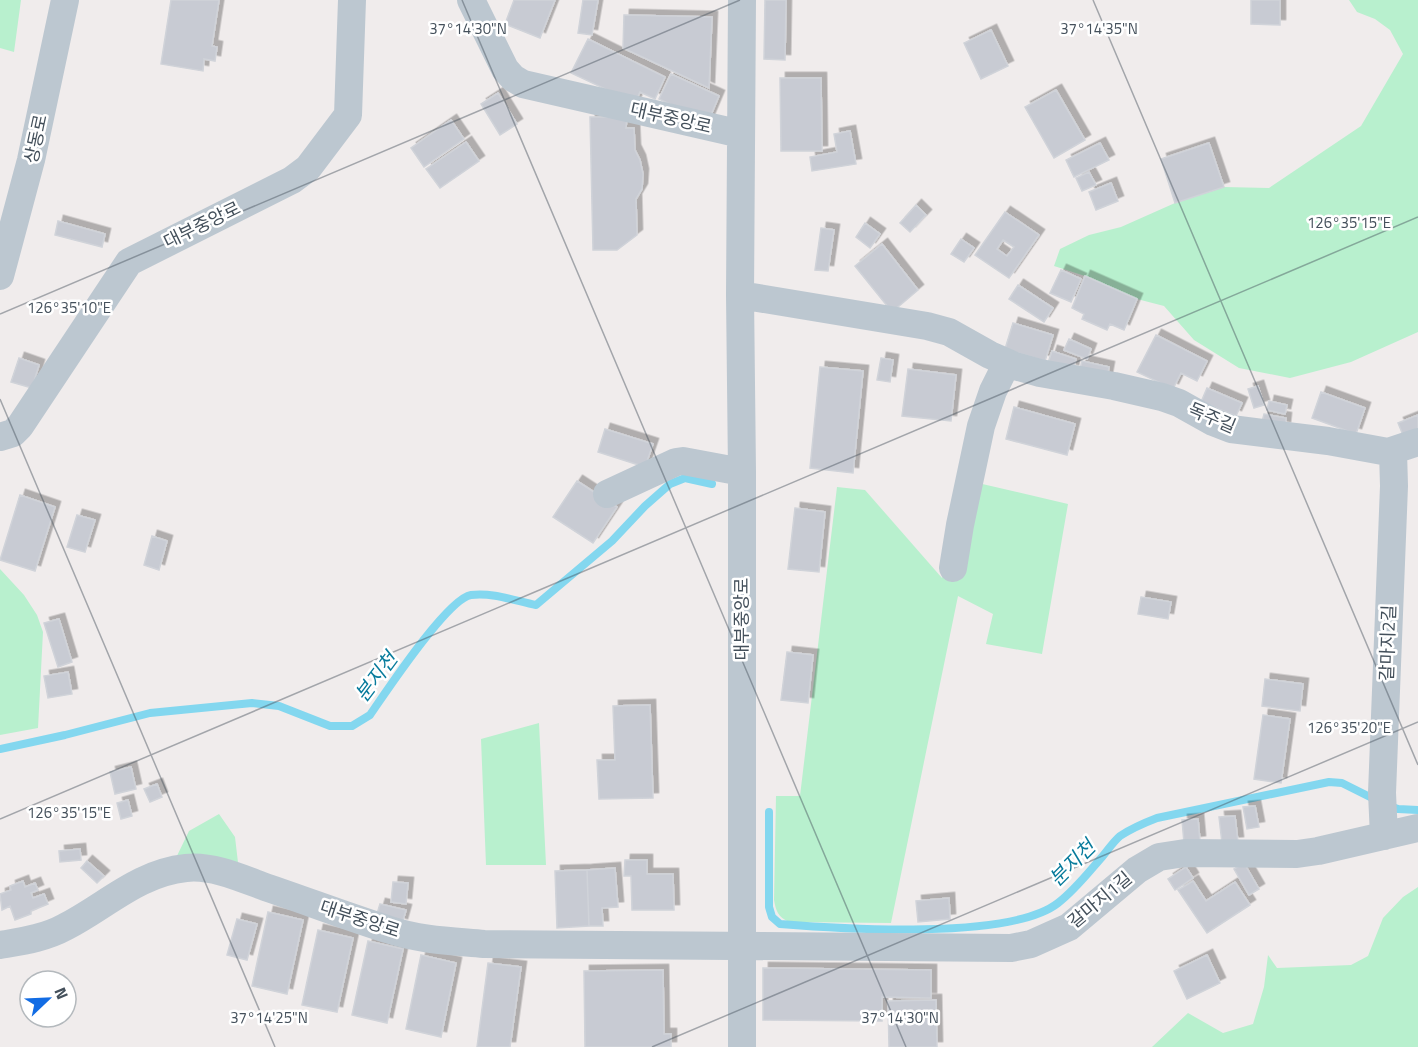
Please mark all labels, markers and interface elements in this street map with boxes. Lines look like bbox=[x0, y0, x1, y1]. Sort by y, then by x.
text: 37°14'30"N bbox=[429, 17, 507, 40]
text: 37°14'35"N bbox=[1060, 17, 1138, 40]
street label: 대부중앙로 bbox=[628, 95, 714, 140]
street label: 상동로 bbox=[17, 112, 54, 166]
street label: 대부중앙로 bbox=[159, 194, 245, 255]
text: 126°35'15"E bbox=[1307, 211, 1391, 234]
text: 126°35'10"E bbox=[27, 296, 111, 319]
street label: 독주길 bbox=[1184, 395, 1240, 440]
street label: 대부중앙로 bbox=[728, 578, 755, 660]
street label: 갈마지2길 bbox=[1373, 604, 1402, 682]
water label: 분지천 bbox=[347, 643, 406, 708]
text: 126°35'20"E bbox=[1307, 716, 1391, 739]
text: 126°35'15"E bbox=[27, 801, 111, 824]
water label: 분지천 bbox=[1041, 830, 1104, 893]
street label: 갈마지1길 bbox=[1062, 865, 1138, 934]
street label: 대부중앙로 bbox=[317, 893, 404, 944]
north arrow bbox=[18, 969, 78, 1029]
text: N bbox=[49, 983, 75, 1003]
text: 37°14'25"N bbox=[230, 1006, 308, 1029]
text: 37°14'30"N bbox=[861, 1006, 939, 1029]

